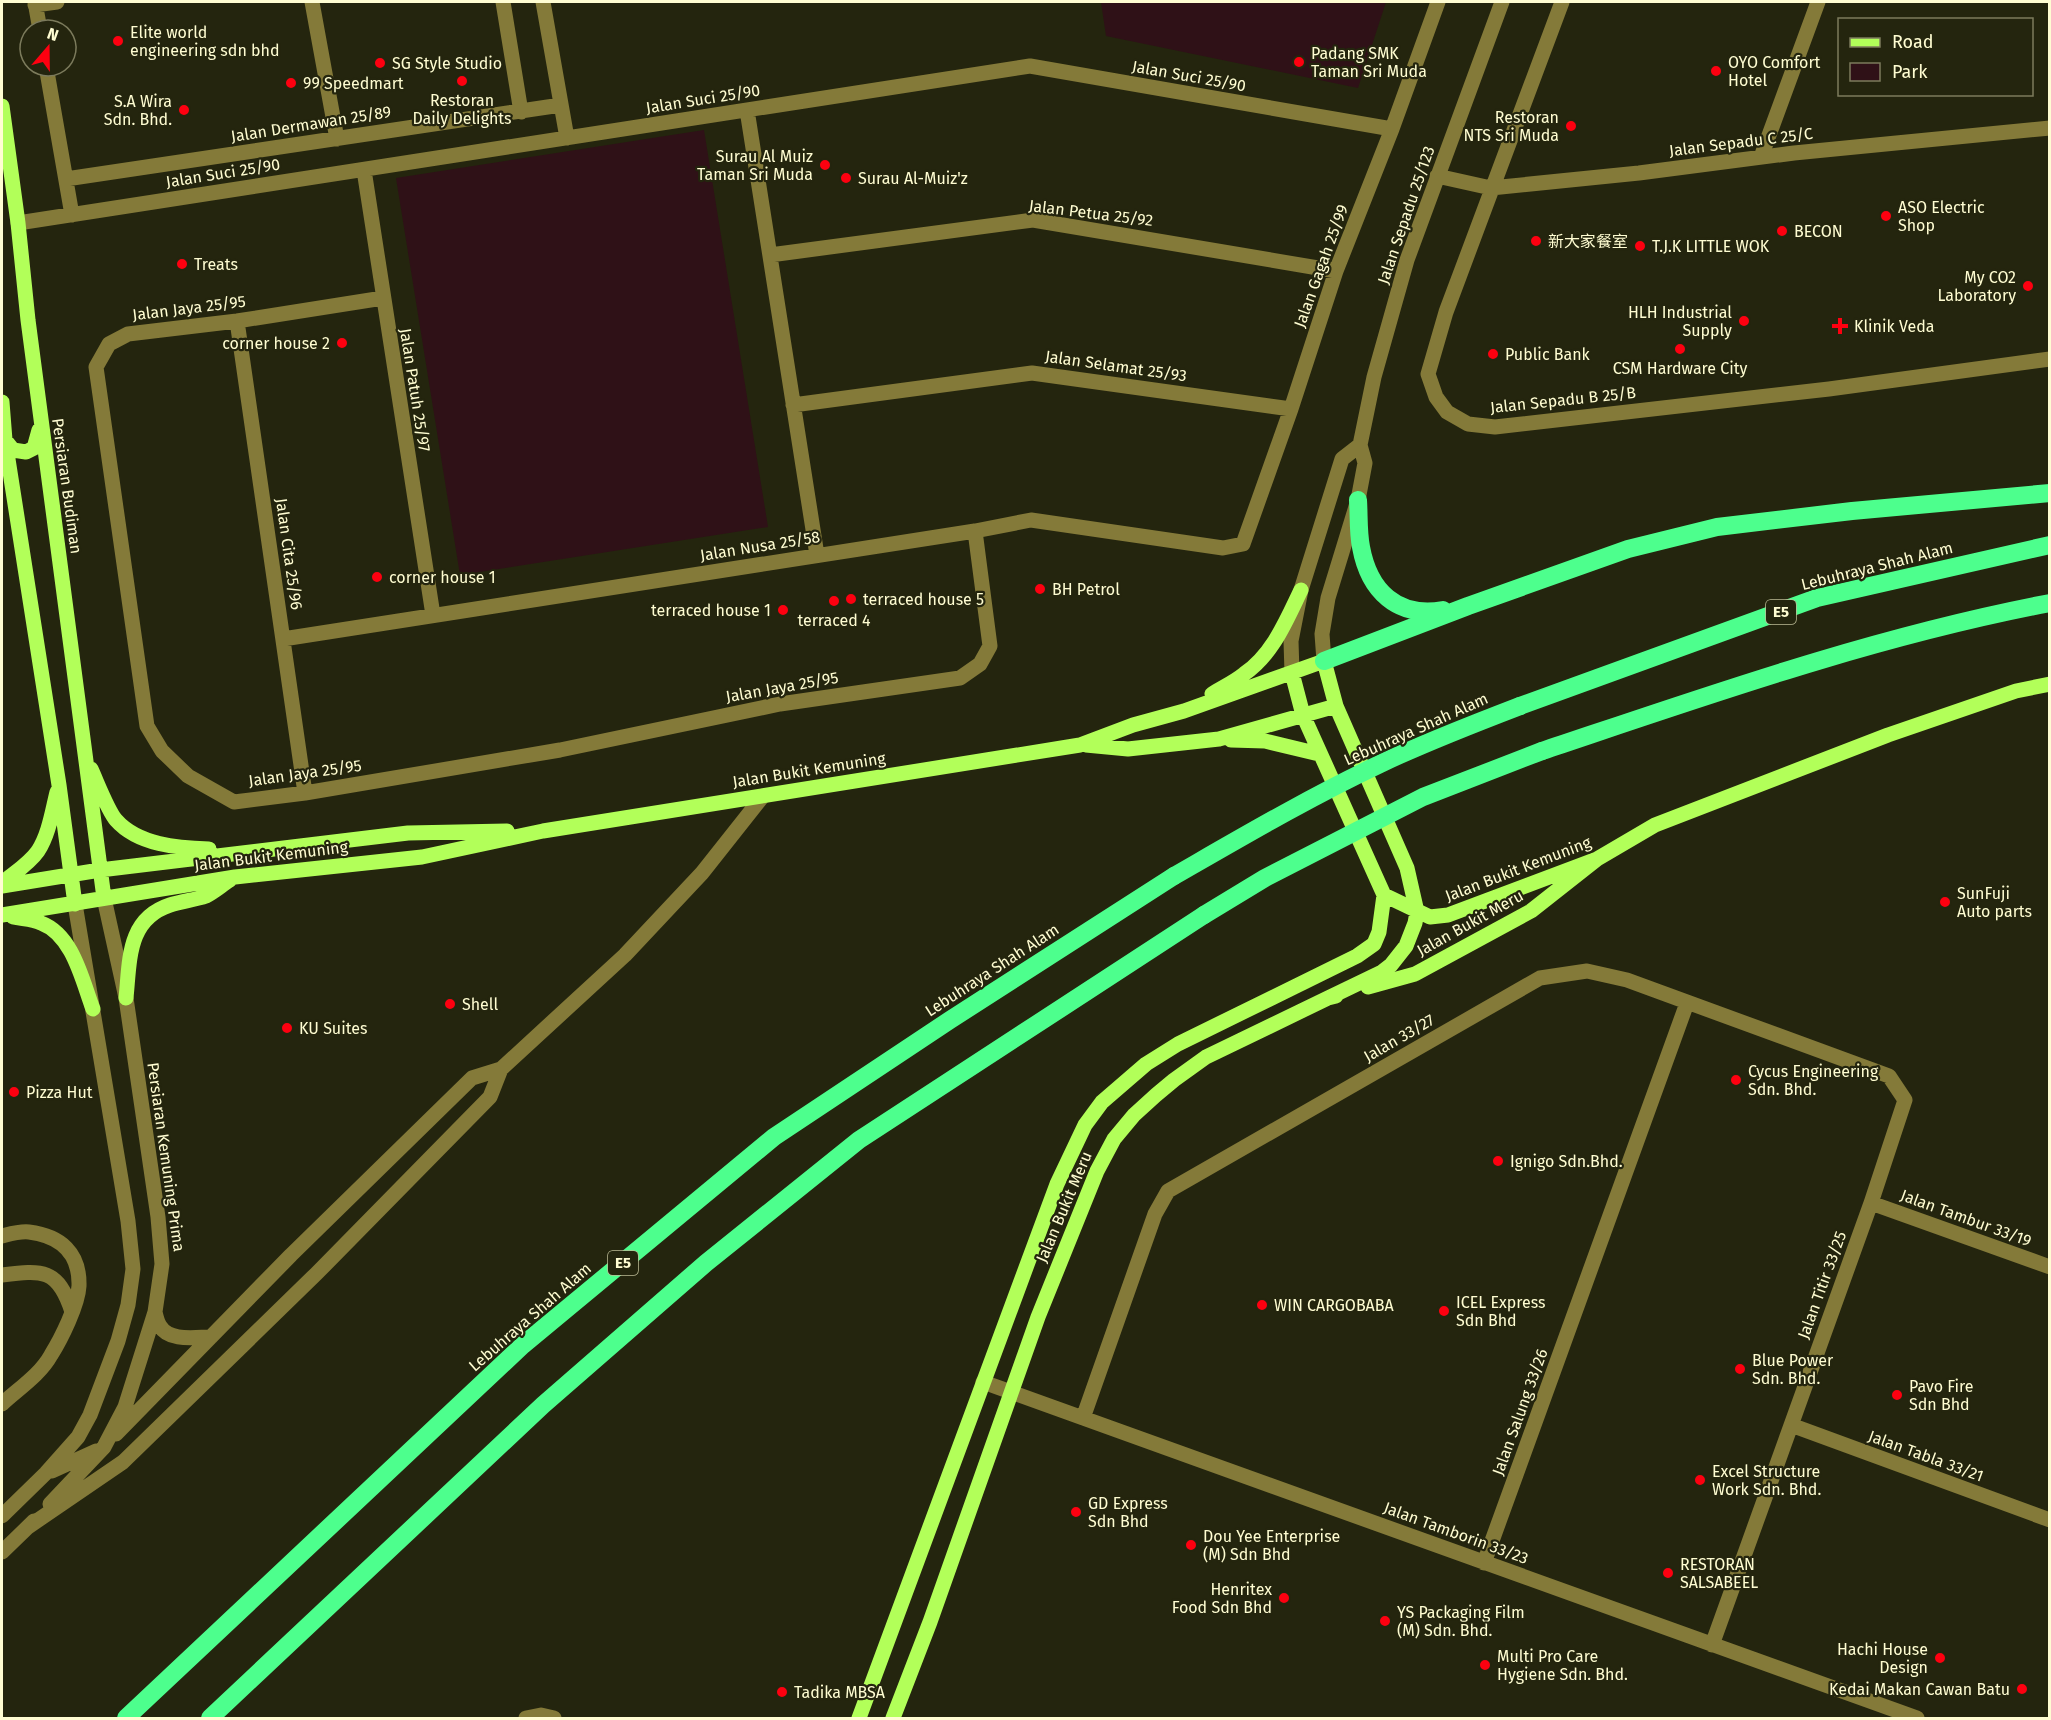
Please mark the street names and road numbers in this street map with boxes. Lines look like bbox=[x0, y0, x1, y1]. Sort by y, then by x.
street label: Jalan Suci 25/90 bbox=[1131, 57, 1248, 95]
street label: Jalan Suci 25/90 bbox=[645, 81, 762, 117]
street label: Jalan Dermawan 25/89 bbox=[230, 102, 392, 146]
street label: Jalan Sepadu C 25/C bbox=[1668, 124, 1814, 160]
street label: Jalan Sepadu 25/123 bbox=[1373, 143, 1439, 287]
street label: Jalan Suci 25/90 bbox=[165, 155, 282, 191]
street label: Jalan Petua 25/92 bbox=[1028, 196, 1154, 230]
street label: Jalan Gagah 25/99 bbox=[1290, 202, 1352, 330]
street label: Jalan Jaya 25/95 bbox=[131, 292, 247, 324]
street label: Jalan Patuh 25/97 bbox=[396, 327, 434, 453]
street label: Jalan Selamat 25/93 bbox=[1044, 347, 1188, 385]
street label: Jalan Sepadu B 25/B bbox=[1489, 383, 1637, 417]
street label: Persiaran Budiman bbox=[48, 417, 86, 555]
street label: Jalan Cita 25/96 bbox=[272, 497, 306, 611]
street label: Jalan Nusa 25/58 bbox=[699, 527, 822, 565]
street label: Lebuhraya Shah Alam bbox=[1799, 538, 1955, 594]
road number: E5 bbox=[1766, 600, 1796, 624]
street label: Jalan Jaya 25/95 bbox=[724, 668, 840, 706]
street label: Lebuhraya Shah Alam bbox=[1341, 689, 1491, 769]
street label: Jalan Bukit Kemuning bbox=[731, 748, 888, 791]
street label: Jalan Jaya 25/95 bbox=[247, 756, 363, 790]
street label: Jalan Bukit Kemuning bbox=[1442, 832, 1594, 906]
street label: Jalan Bukit Kemuning bbox=[193, 837, 350, 875]
street label: Jalan Bukit Meru bbox=[1413, 886, 1527, 960]
street label: Lebuhraya Shah Alam bbox=[922, 920, 1062, 1020]
street label: Jalan 33/27 bbox=[1360, 1010, 1438, 1066]
street label: Persiaran Kemuning Prima bbox=[143, 1061, 189, 1253]
street label: Jalan Bukit Meru bbox=[1032, 1149, 1096, 1265]
street label: Jalan Tambur 33/19 bbox=[1898, 1186, 2034, 1250]
street label: Jalan Titir 33/25 bbox=[1794, 1229, 1850, 1341]
road number: E5 bbox=[608, 1251, 638, 1275]
street label: Lebuhraya Shah Alam bbox=[465, 1259, 595, 1375]
street label: Jalan Salung 33/26 bbox=[1488, 1346, 1552, 1478]
street label: Jalan Tabla 33/21 bbox=[1866, 1426, 1986, 1486]
street label: Jalan Tamborin 33/23 bbox=[1381, 1498, 1531, 1568]

